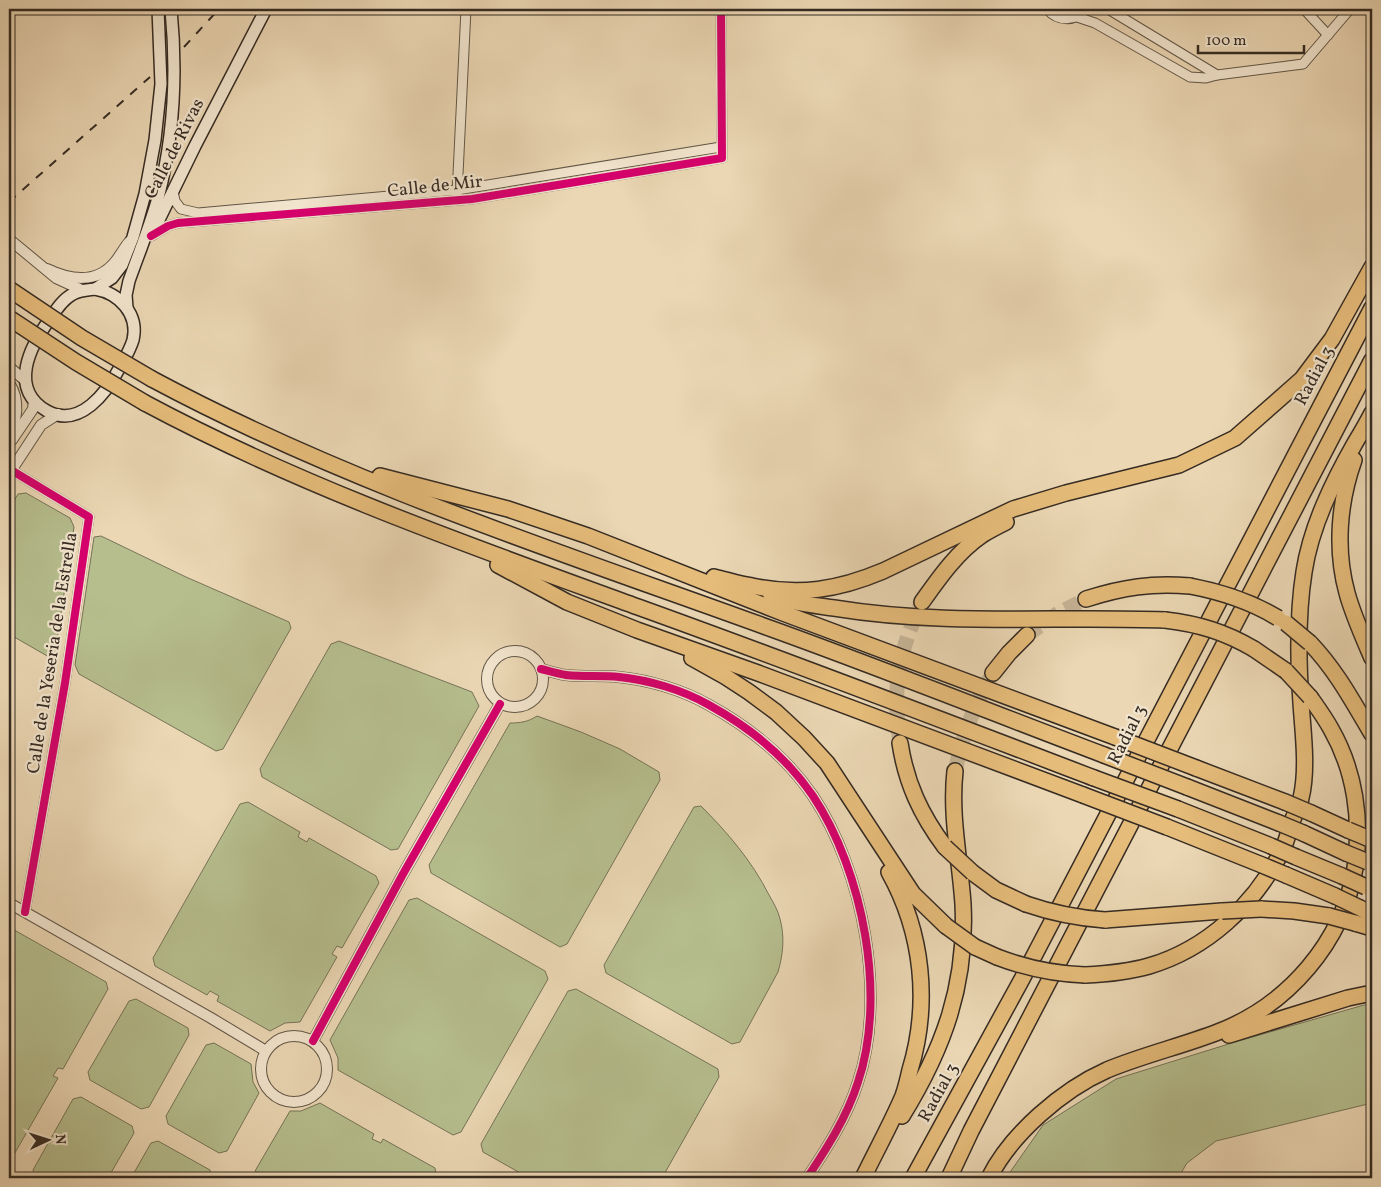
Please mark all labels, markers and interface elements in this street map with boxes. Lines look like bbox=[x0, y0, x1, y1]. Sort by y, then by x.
scale bar bbox=[1198, 22, 1305, 54]
text: 100 m bbox=[1206, 31, 1246, 52]
street label: Calle de Rivas bbox=[139, 94, 211, 204]
street label: Calle de Mir bbox=[386, 170, 484, 204]
street label: Radial 3 bbox=[1289, 342, 1341, 410]
street label: Calle de la Yeseria de la Estrella bbox=[22, 530, 84, 776]
street label: Radial 3 bbox=[1102, 701, 1154, 769]
street label: Radial 3 bbox=[913, 1059, 965, 1127]
north arrow bbox=[22, 1114, 72, 1164]
text: N bbox=[50, 1133, 69, 1145]

